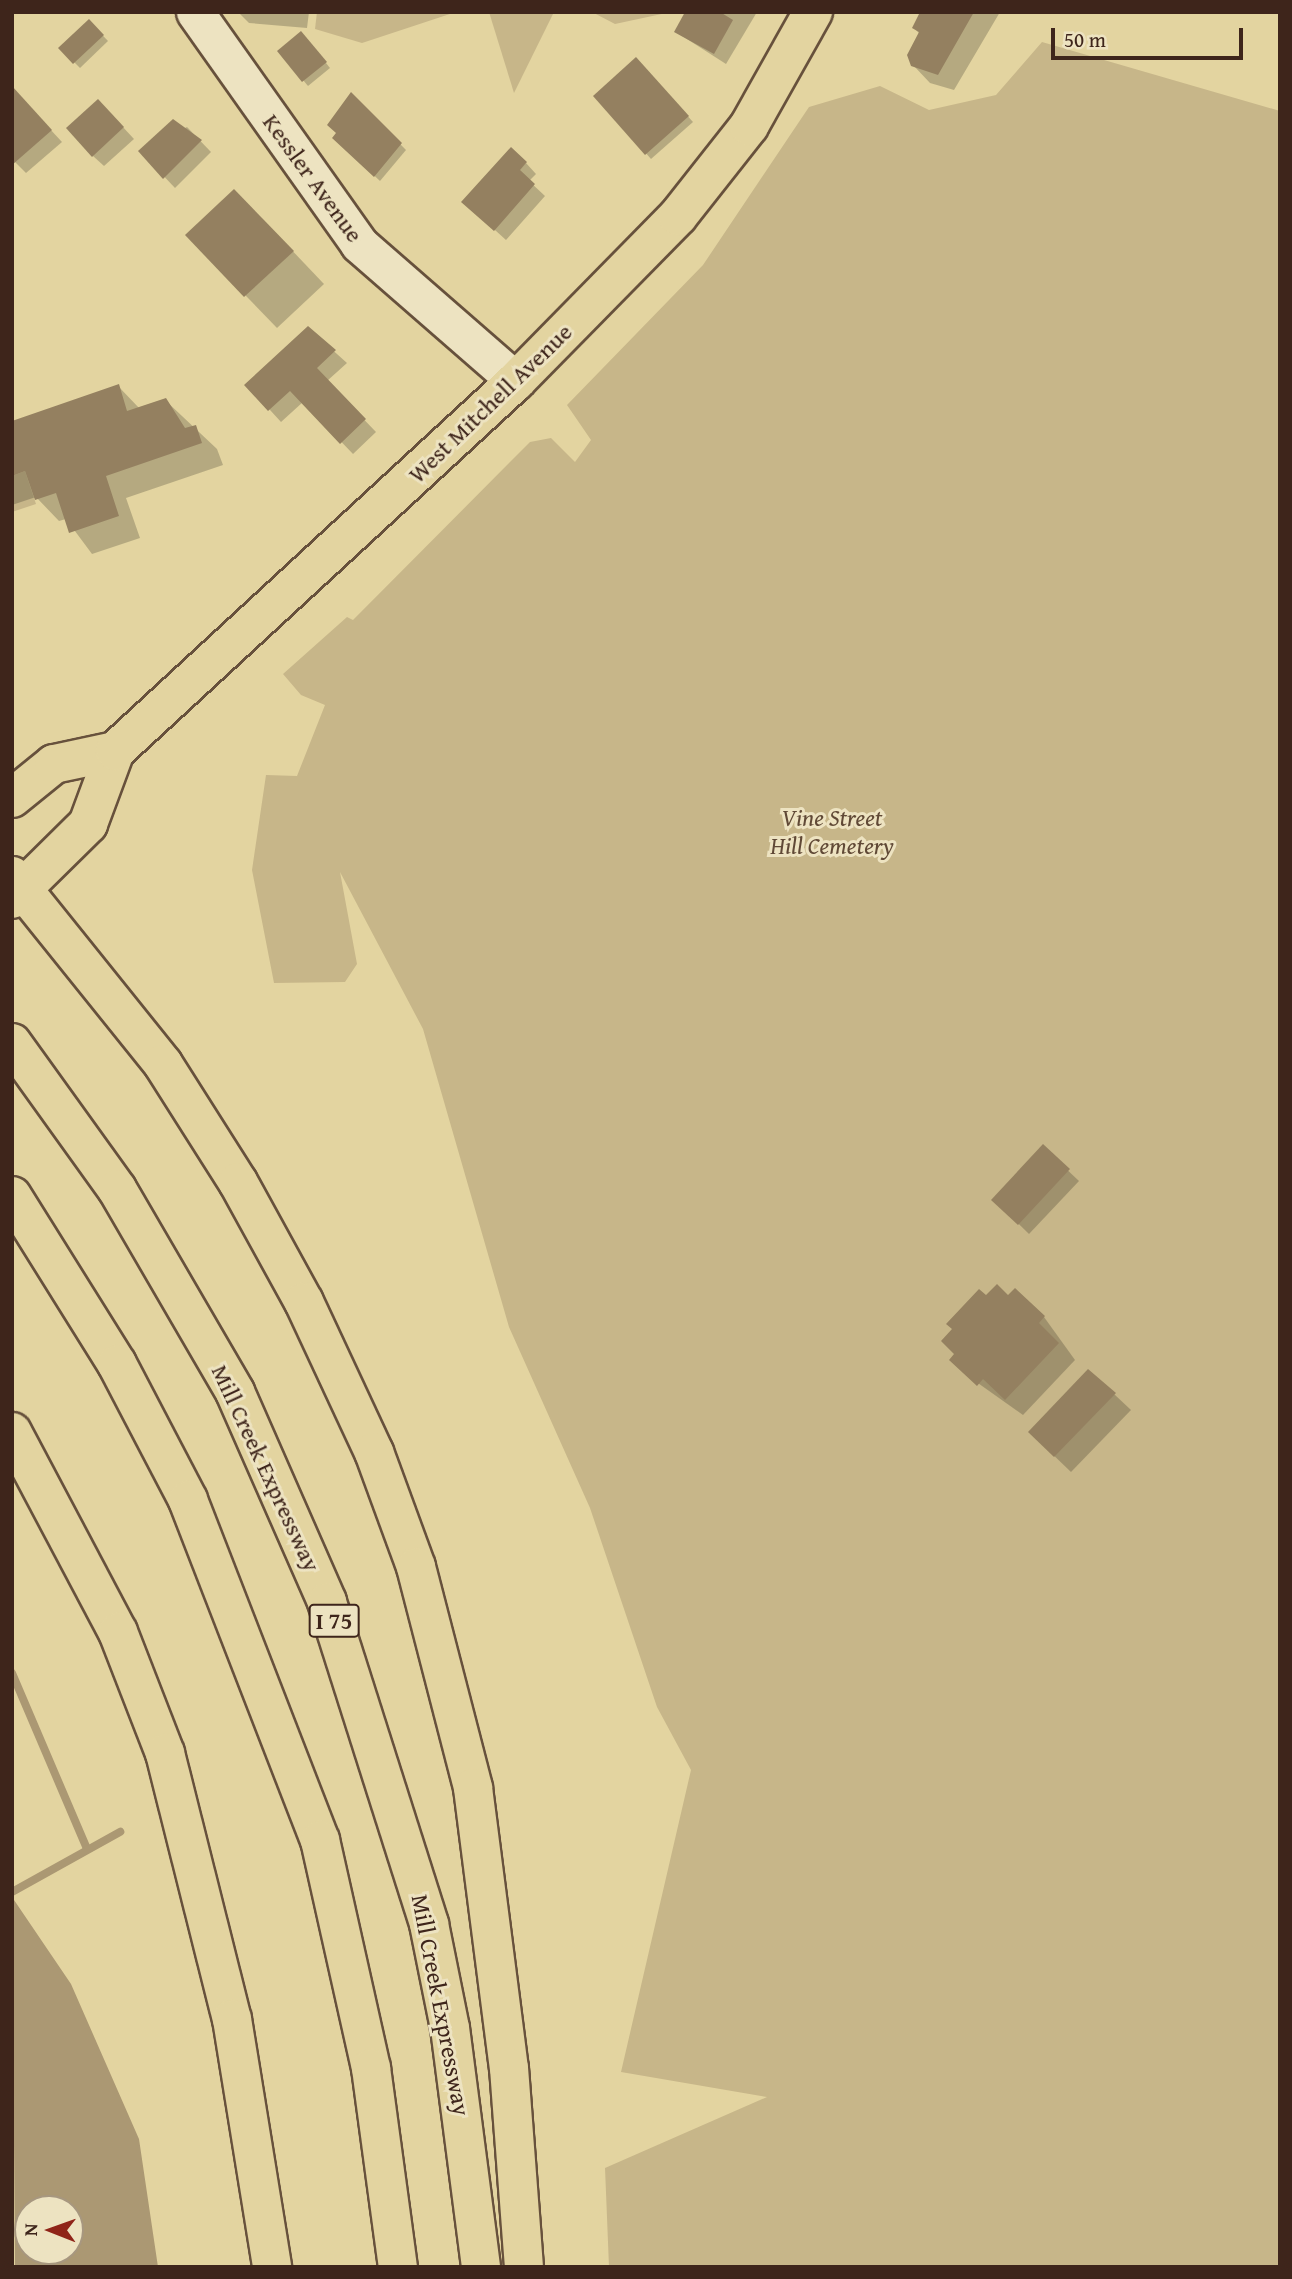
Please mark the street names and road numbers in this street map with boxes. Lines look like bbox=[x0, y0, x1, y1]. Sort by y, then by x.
street label: Kessler Avenue bbox=[257, 108, 369, 248]
street label: West Mitchell Avenue bbox=[402, 317, 578, 489]
street label: Mill Creek Expressway bbox=[205, 1360, 327, 1576]
road number: I 75 bbox=[308, 1602, 360, 1640]
street label: Mill Creek Expressway bbox=[405, 1892, 477, 2118]

